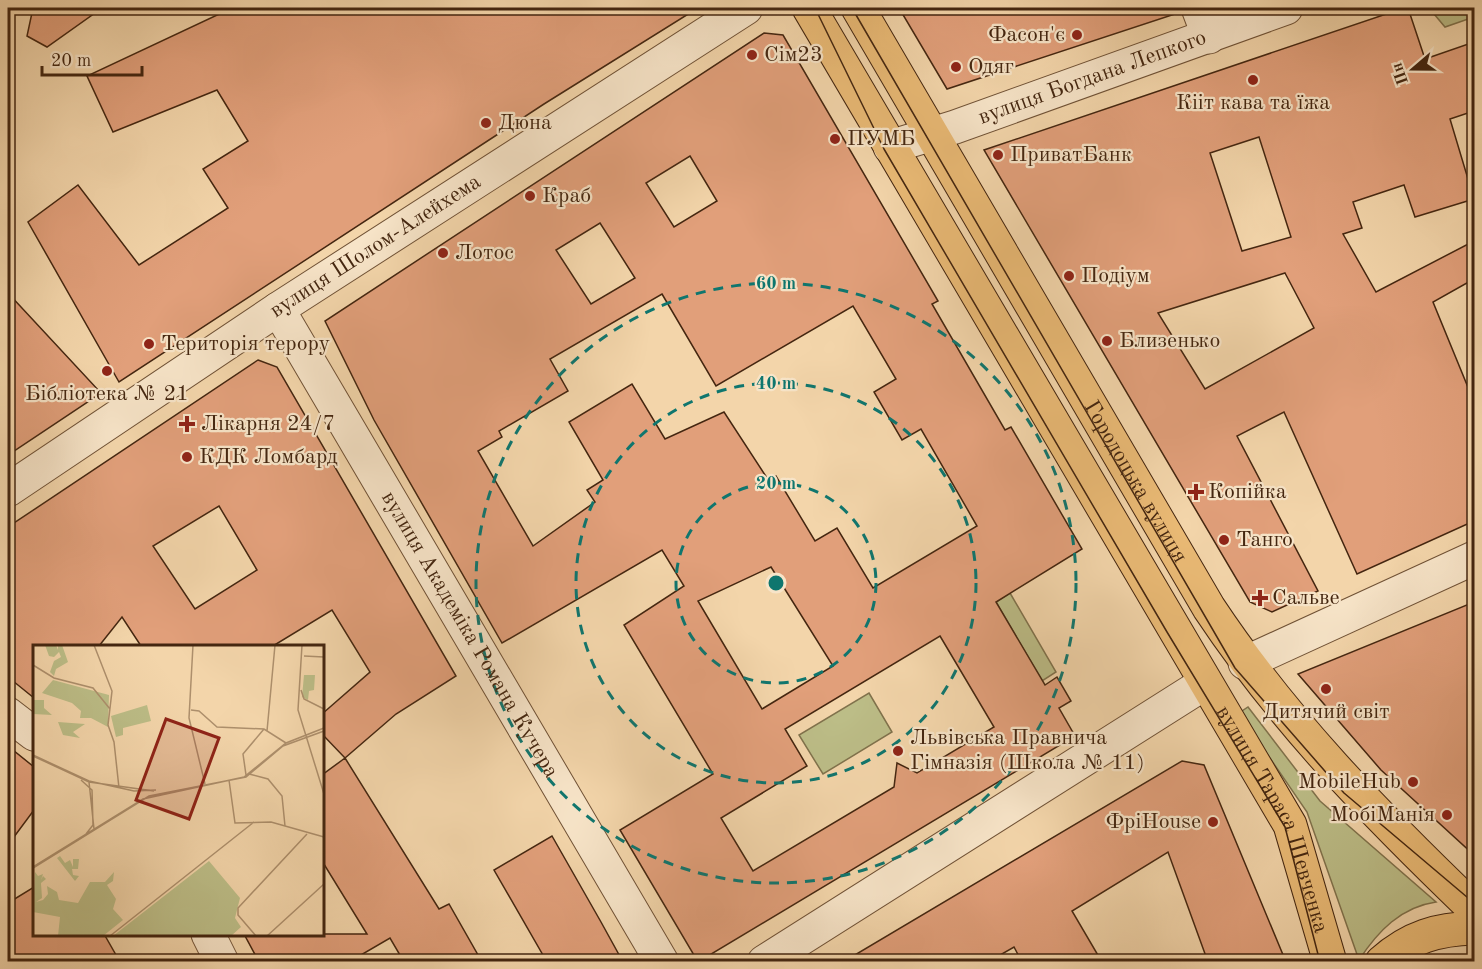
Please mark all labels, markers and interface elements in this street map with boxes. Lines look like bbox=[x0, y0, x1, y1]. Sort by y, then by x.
place label: Фасон'є bbox=[988, 24, 1065, 46]
street label: вулиця Богдана Лепкого bbox=[976, 27, 1209, 129]
marker: Фасон'є bbox=[1070, 28, 1084, 42]
scale bar bbox=[42, 39, 142, 77]
north arrow bbox=[1383, 39, 1443, 99]
place label: Сім23 bbox=[764, 44, 823, 66]
marker: Сім23 bbox=[745, 48, 759, 62]
text: 20 m bbox=[51, 52, 91, 70]
place label: Одяг bbox=[968, 56, 1014, 78]
marker: Одяг bbox=[949, 60, 963, 74]
text: Пн bbox=[1389, 60, 1412, 87]
marker: Кііт кава та їжа bbox=[1246, 73, 1260, 87]
place label: Кііт кава та їжа bbox=[1176, 92, 1330, 114]
place label: Дюна bbox=[498, 112, 552, 134]
marker: Дюна bbox=[479, 116, 493, 130]
place label: ПУМБ bbox=[847, 128, 915, 150]
marker: ПУМБ bbox=[828, 132, 842, 146]
place label: ПриватБанк bbox=[1010, 144, 1132, 166]
marker: ПриватБанк bbox=[991, 148, 1005, 162]
street label: вулиця Шолом-Алейхема bbox=[266, 170, 485, 322]
place label: Краб bbox=[542, 185, 591, 207]
marker: Краб bbox=[523, 189, 537, 203]
place label: Лотос bbox=[455, 242, 514, 264]
marker: Лотос bbox=[436, 246, 450, 260]
place label: Подіум bbox=[1081, 265, 1150, 287]
marker: Подіум bbox=[1062, 269, 1076, 283]
text: 60 m bbox=[756, 275, 796, 293]
place label: Близенько bbox=[1119, 330, 1220, 352]
place label: Територія терору bbox=[161, 333, 330, 355]
marker: Близенько bbox=[1100, 334, 1114, 348]
marker: Територія терору bbox=[142, 337, 156, 351]
marker: Бібліотека № 21 bbox=[100, 364, 114, 378]
text: 40 m bbox=[756, 375, 796, 393]
place label: Бібліотека № 21 bbox=[25, 383, 189, 405]
street label: Городоцька вулиця bbox=[1079, 397, 1191, 567]
place label: Лікарня 24/7 bbox=[201, 413, 335, 435]
marker: Лікарня 24/7 bbox=[178, 415, 196, 433]
place label: КДК Ломбард bbox=[199, 446, 338, 468]
marker: КДК Ломбард bbox=[180, 450, 194, 464]
text: 20 m bbox=[756, 475, 796, 493]
place label: Копійка bbox=[1208, 481, 1287, 503]
marker: Копійка bbox=[1189, 485, 1203, 499]
street label: вулиця Академіка Романа Кучера bbox=[377, 488, 562, 782]
place label: Танго bbox=[1236, 529, 1293, 551]
marker: Танго bbox=[1217, 533, 1231, 547]
centre of rings bbox=[766, 573, 786, 593]
place label: Сальве bbox=[1272, 587, 1340, 609]
marker: Сальве bbox=[1253, 591, 1267, 605]
inset map bbox=[33, 645, 324, 936]
marker: Дитячий світ bbox=[1319, 682, 1333, 696]
place label: Дитячий світ bbox=[1262, 701, 1390, 723]
street label: вулиця Тараса Шевченка bbox=[1211, 702, 1332, 936]
place label: Львівська Правнича Гімназія (Школа № 11) bbox=[910, 727, 1145, 774]
marker: Львівська Правнича Гімназія (Школа № 11) bbox=[891, 744, 905, 758]
place label: MobileHub bbox=[1298, 771, 1401, 793]
marker: MobileHub bbox=[1406, 775, 1420, 789]
place label: МобіМанія bbox=[1330, 804, 1435, 826]
marker: МобіМанія bbox=[1440, 808, 1454, 822]
place label: ФріHouse bbox=[1106, 811, 1201, 833]
marker: ФріHouse bbox=[1206, 815, 1220, 829]

